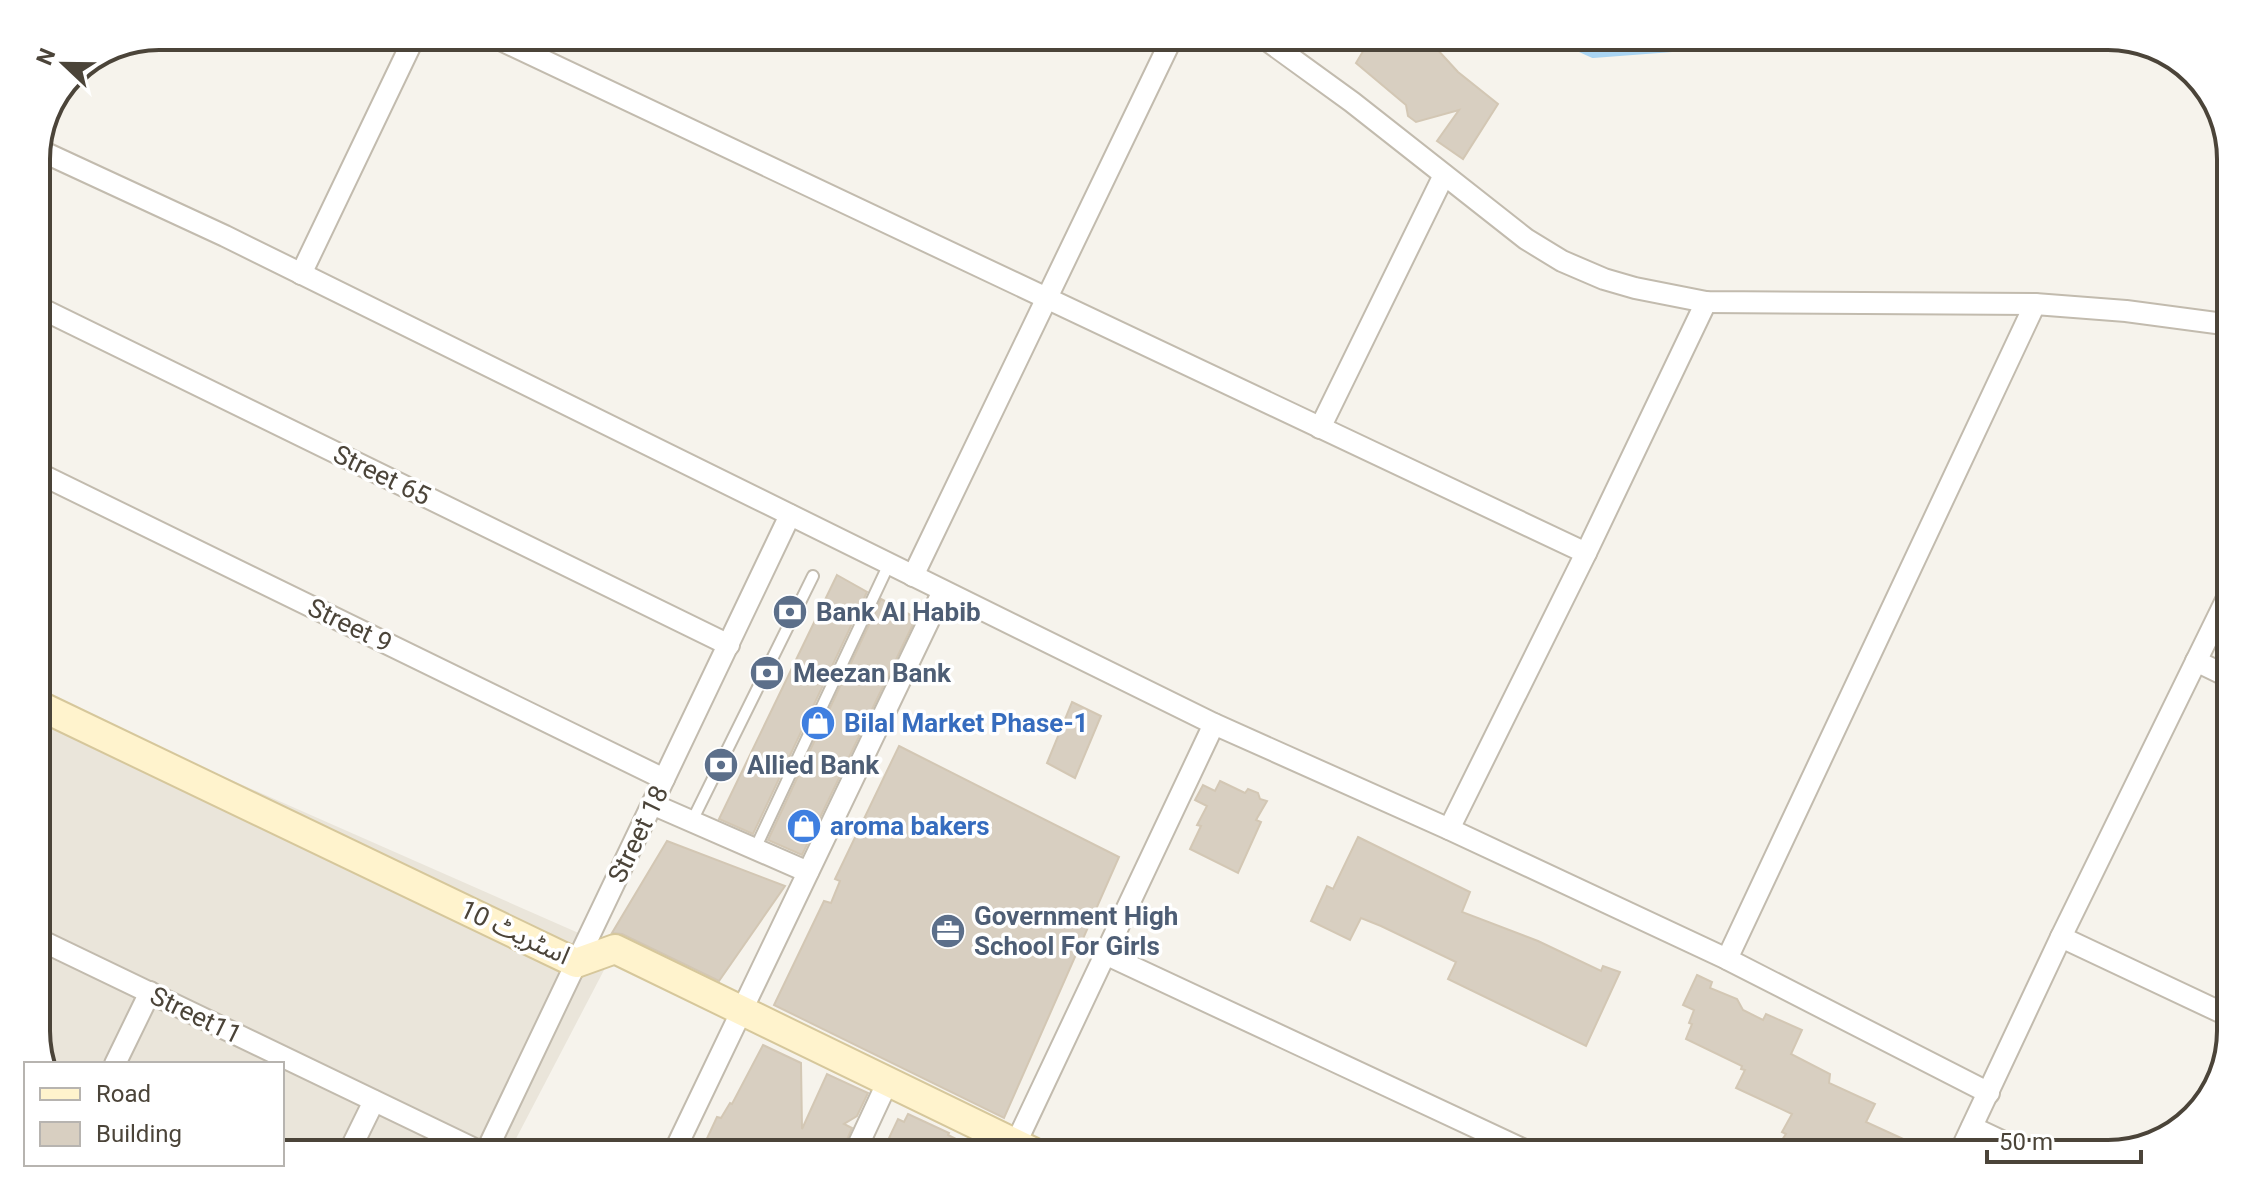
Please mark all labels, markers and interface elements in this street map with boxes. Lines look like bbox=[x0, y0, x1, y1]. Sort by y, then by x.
north arrow bbox=[24, 24, 104, 104]
text: N bbox=[31, 45, 60, 69]
street label: Street 65 bbox=[329, 439, 435, 511]
street label: Street 9 bbox=[303, 592, 397, 658]
bank icon: Bank Al Habib bbox=[771, 593, 809, 631]
place label: Bank Al Habib bbox=[816, 597, 981, 627]
bank icon: Meezan Bank bbox=[748, 654, 786, 692]
place label: Meezan Bank bbox=[793, 658, 952, 688]
shop icon: Bilal Market Phase-1 bbox=[799, 704, 837, 742]
place label: Bilal Market Phase-1 bbox=[844, 708, 1089, 738]
bank icon: Allied Bank bbox=[702, 746, 740, 784]
place label: Allied Bank bbox=[747, 750, 880, 780]
street label: Street 18 bbox=[602, 781, 674, 887]
shop icon: aroma bakers bbox=[785, 807, 823, 845]
place label: aroma bakers bbox=[830, 811, 990, 841]
street label: اسٹریٹ 10 bbox=[455, 894, 575, 970]
place label: Government High School For Girls bbox=[974, 901, 1178, 961]
office icon: Government High School For Girls bbox=[929, 912, 967, 950]
street label: Street11 bbox=[145, 980, 247, 1050]
legend bbox=[24, 1062, 284, 1166]
text: Road bbox=[96, 1080, 151, 1108]
scale bar bbox=[1987, 1114, 2141, 1164]
text: Building bbox=[96, 1120, 182, 1148]
text: 50 m bbox=[1999, 1128, 2053, 1156]

